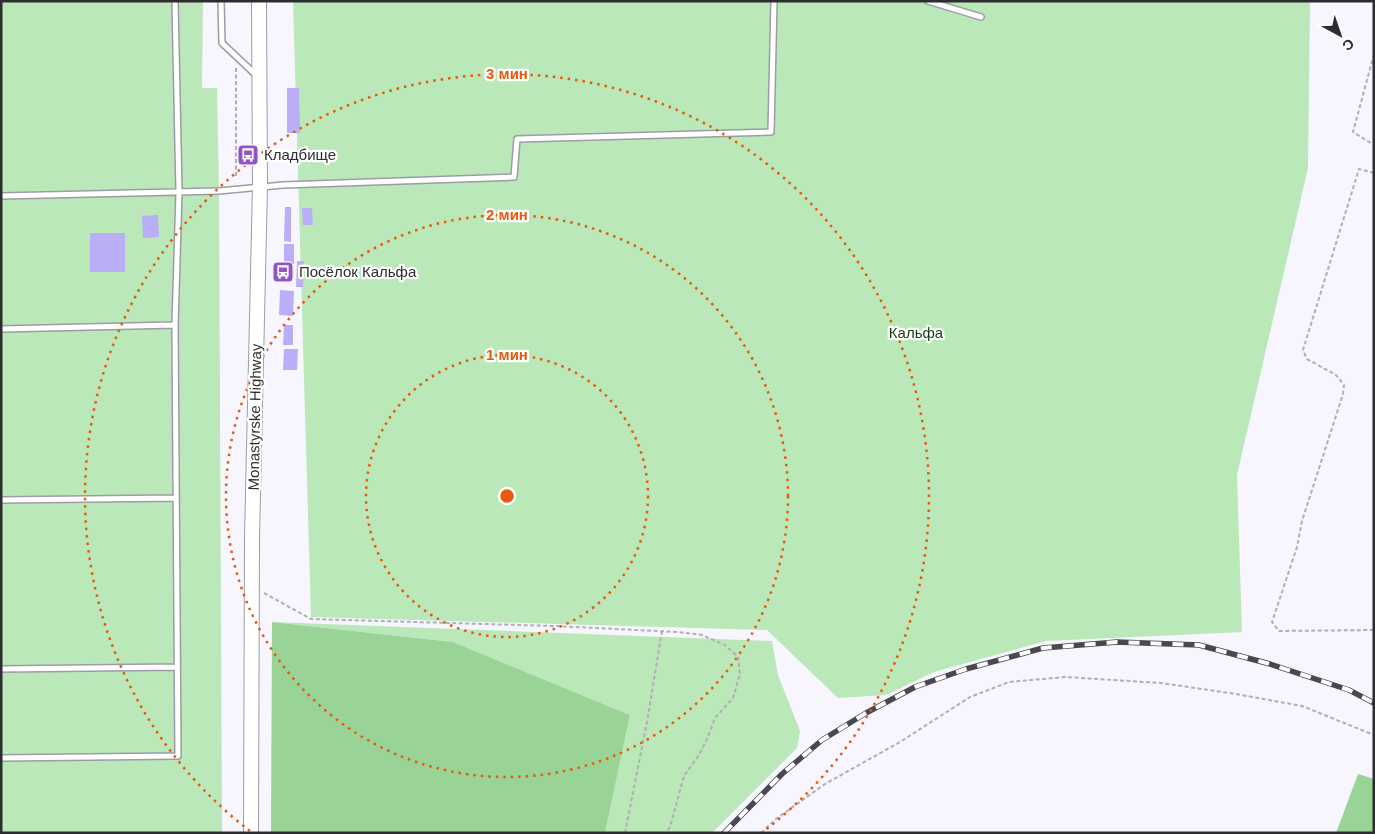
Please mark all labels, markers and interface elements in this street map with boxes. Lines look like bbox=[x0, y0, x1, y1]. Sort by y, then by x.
north arrow bbox=[1315, 10, 1365, 60]
text: С bbox=[1339, 36, 1357, 54]
text: 3 мин bbox=[486, 65, 528, 82]
bus stop icon: Кладбище bbox=[236, 143, 260, 167]
place label: Кладбище bbox=[264, 146, 336, 163]
text: 2 мин bbox=[486, 206, 528, 223]
bus stop icon: Посёлок Кальфа bbox=[271, 260, 295, 284]
place label: Посёлок Кальфа bbox=[299, 263, 417, 280]
park label: Кальфа bbox=[889, 324, 944, 341]
street label: Monastyrske Highway bbox=[245, 343, 264, 490]
text: 1 мин bbox=[486, 346, 528, 363]
centre of rings bbox=[498, 487, 516, 505]

